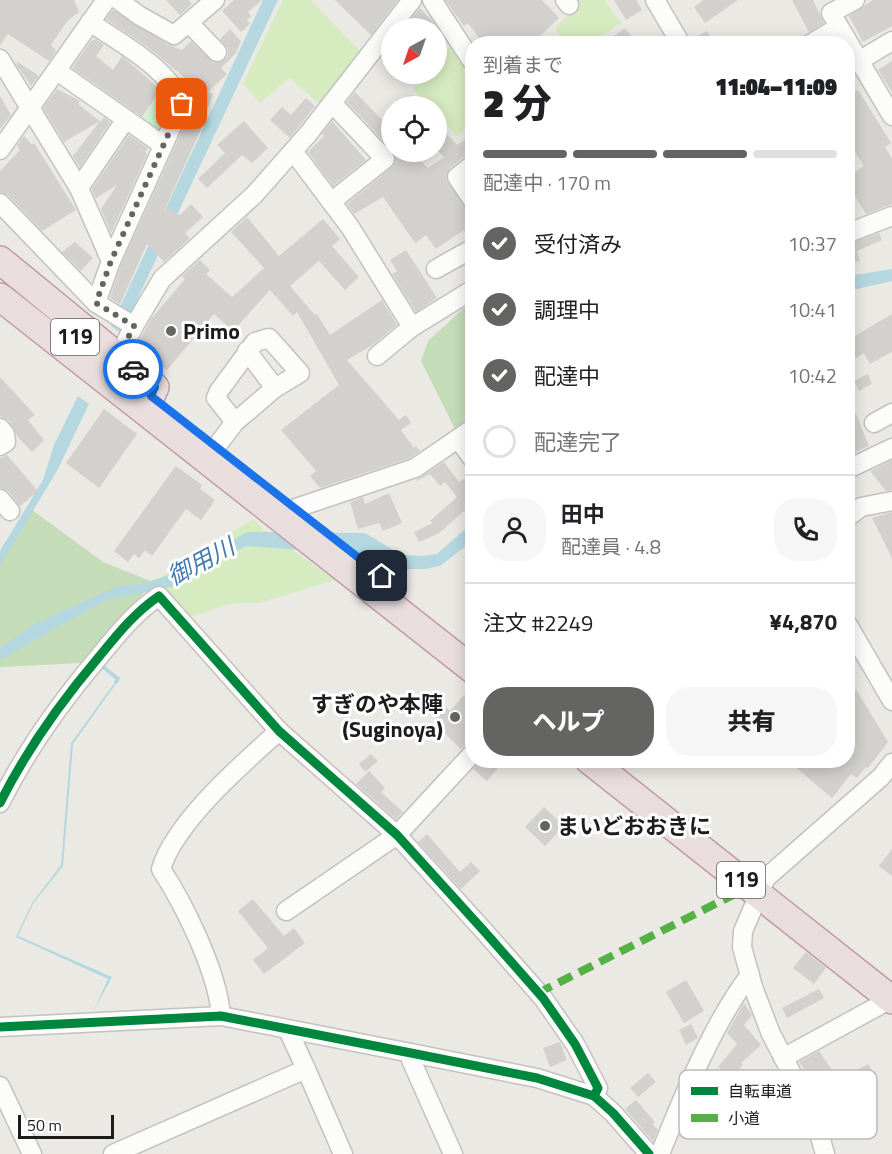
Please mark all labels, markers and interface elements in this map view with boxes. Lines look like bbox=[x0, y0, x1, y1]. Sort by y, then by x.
north arrow bbox=[381, 18, 447, 84]
map controls bbox=[381, 18, 447, 162]
text: 到着まで bbox=[483, 49, 563, 80]
text: 11:04–11:09 bbox=[715, 70, 837, 104]
text: 2 分 bbox=[483, 73, 552, 132]
pin bbox=[156, 78, 207, 129]
icon: bag bbox=[165, 87, 198, 120]
button: locate bbox=[381, 96, 447, 162]
text: 配達中 · 170 m bbox=[483, 167, 611, 198]
icon: check bbox=[483, 227, 516, 260]
text: 受付済み bbox=[534, 227, 622, 261]
text: 10:37 bbox=[788, 228, 837, 259]
icon: check bbox=[483, 293, 516, 326]
text: 調理中 bbox=[534, 293, 600, 327]
text: 10:41 bbox=[788, 294, 837, 325]
place label: Primo bbox=[183, 314, 240, 348]
road number: 119 bbox=[51, 319, 99, 355]
marker: Primo bbox=[164, 324, 178, 338]
courier bbox=[103, 339, 163, 399]
icon: car bbox=[117, 353, 150, 386]
icon: check bbox=[483, 359, 516, 392]
text: 配達中 bbox=[534, 359, 600, 393]
text: 10:42 bbox=[788, 360, 837, 391]
text: 配達完了 bbox=[534, 425, 622, 459]
text: 田中 bbox=[561, 497, 605, 531]
button: person bbox=[483, 498, 546, 561]
button: phone bbox=[774, 498, 837, 561]
water label: 御用川 bbox=[160, 527, 243, 594]
text: 配達員 · 4.8 bbox=[561, 531, 661, 562]
pin bbox=[356, 550, 407, 601]
icon: home bbox=[365, 559, 398, 592]
text: ¥4,870 bbox=[770, 605, 837, 639]
text: 注文 #2249 bbox=[483, 606, 593, 640]
place label: すぎのや本陣 (Suginoya) bbox=[311, 687, 443, 746]
button: ヘルプ bbox=[483, 687, 654, 756]
button: 共有 bbox=[666, 687, 837, 756]
marker: すぎのや本陣 (Suginoya) bbox=[448, 710, 462, 724]
place label: まいどおおきに bbox=[557, 809, 711, 843]
marker: まいどおおきに bbox=[538, 819, 552, 833]
road number: 119 bbox=[717, 862, 765, 898]
legend bbox=[679, 1070, 877, 1139]
text: 自転車道 bbox=[728, 1079, 792, 1103]
text: 小道 bbox=[728, 1106, 760, 1130]
scale bar bbox=[18, 1112, 114, 1140]
text: 50 m bbox=[27, 1113, 62, 1137]

